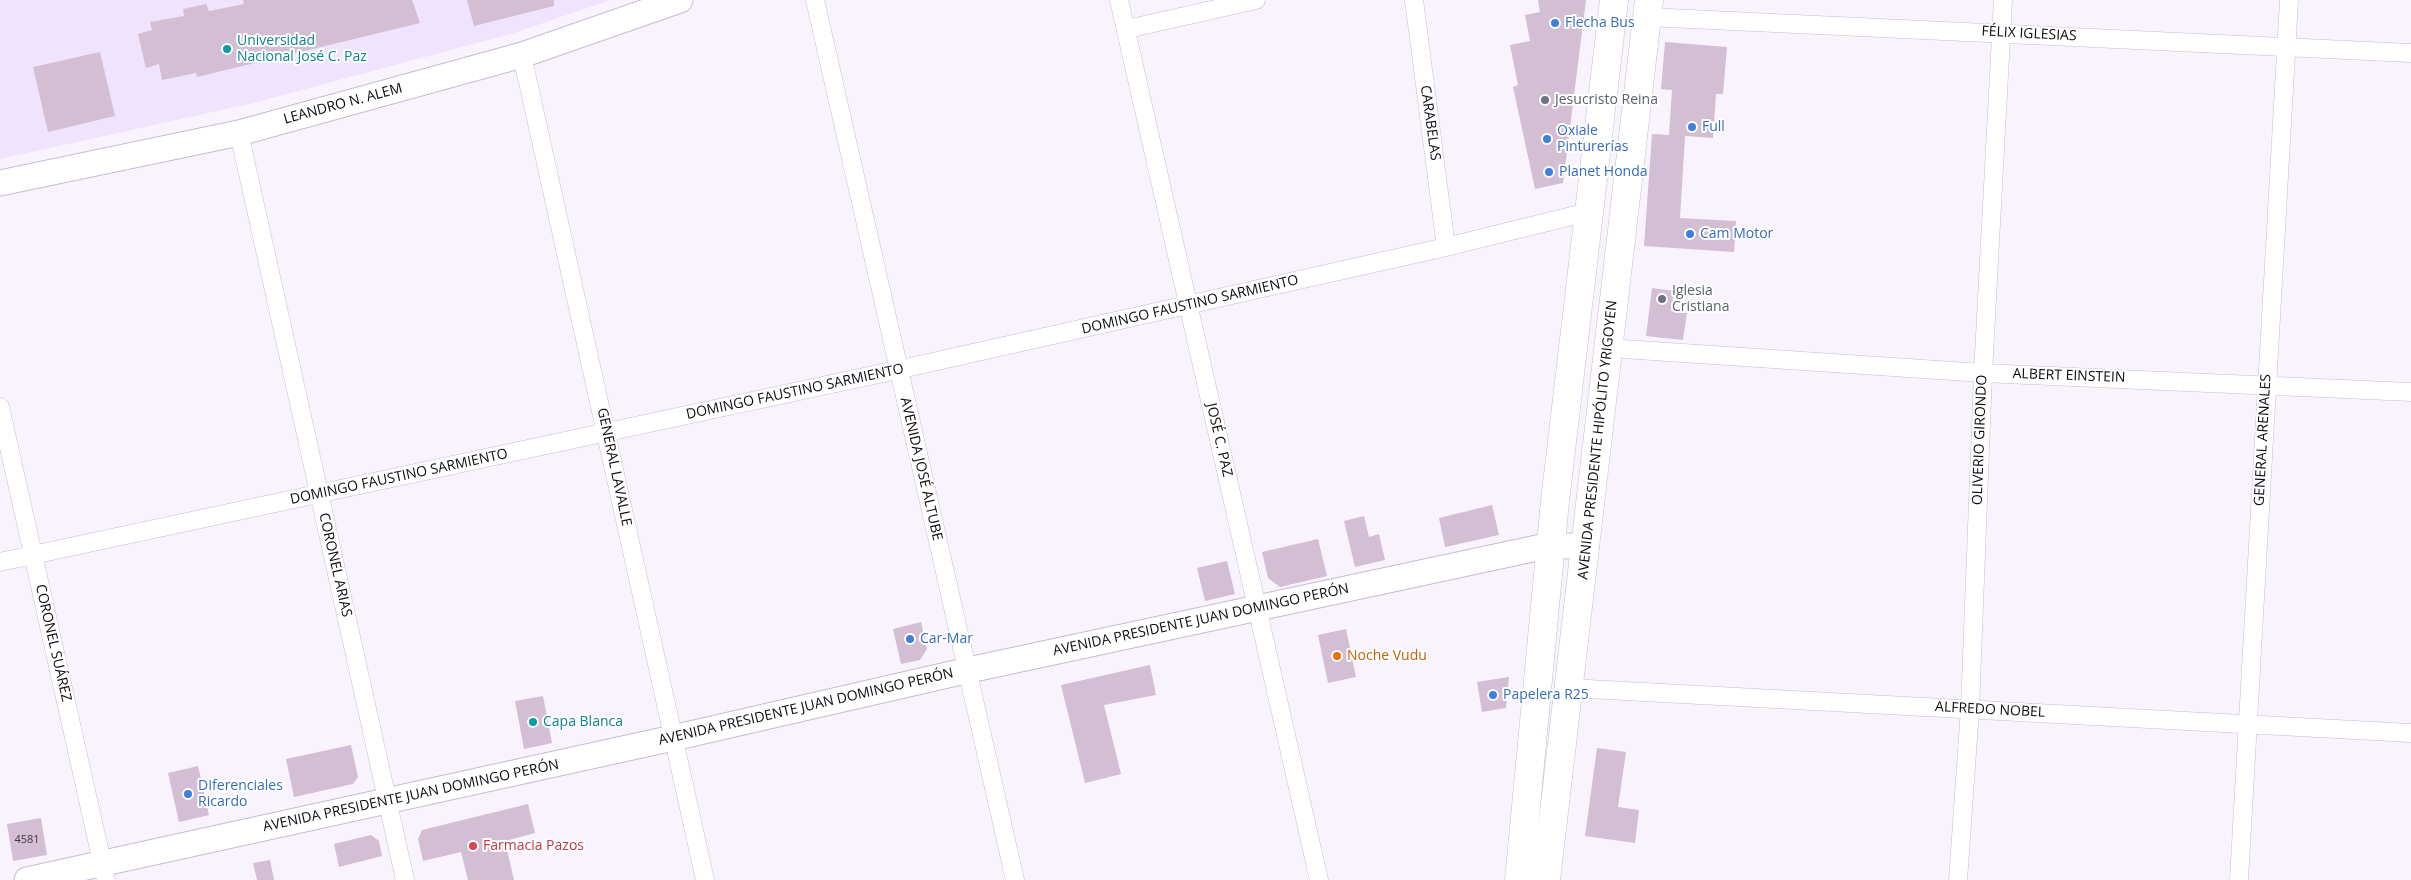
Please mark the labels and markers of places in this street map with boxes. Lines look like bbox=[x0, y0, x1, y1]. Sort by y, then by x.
place label: Flecha Bus bbox=[1565, 15, 1635, 31]
marker: Flecha Bus bbox=[1549, 17, 1561, 29]
place label: Universidad Nacional José C. Paz bbox=[237, 33, 367, 65]
marker: Universidad Nacional José C. Paz bbox=[221, 43, 233, 55]
place label: Jesucristo Reina bbox=[1555, 92, 1658, 108]
marker: Jesucristo Reina bbox=[1539, 94, 1551, 106]
place label: Full bbox=[1702, 119, 1725, 135]
marker: Full bbox=[1686, 121, 1698, 133]
place label: Oxiale Pinturerías bbox=[1557, 123, 1628, 156]
marker: Oxiale Pinturerías bbox=[1541, 133, 1553, 145]
place label: Planet Honda bbox=[1559, 164, 1647, 180]
marker: Planet Honda bbox=[1543, 166, 1555, 178]
place label: Cam Motor bbox=[1700, 226, 1773, 242]
marker: Cam Motor bbox=[1684, 228, 1696, 240]
place label: Iglesia Cristiana bbox=[1672, 283, 1729, 316]
marker: Iglesia Cristiana bbox=[1656, 293, 1668, 305]
place label: Car-Mar bbox=[920, 631, 973, 647]
marker: Car-Mar bbox=[904, 633, 916, 645]
place label: Noche Vudu bbox=[1347, 648, 1427, 664]
marker: Noche Vudu bbox=[1331, 650, 1343, 662]
place label: Papelera R25 bbox=[1503, 687, 1589, 703]
marker: Papelera R25 bbox=[1487, 689, 1499, 701]
place label: Capa Blanca bbox=[543, 714, 623, 730]
marker: Capa Blanca bbox=[527, 716, 539, 728]
place label: DIferenciales Ricardo bbox=[198, 778, 283, 810]
marker: DIferenciales Ricardo bbox=[182, 788, 194, 800]
place label: Farmacia Pazos bbox=[483, 838, 584, 854]
marker: Farmacia Pazos bbox=[467, 840, 479, 852]

